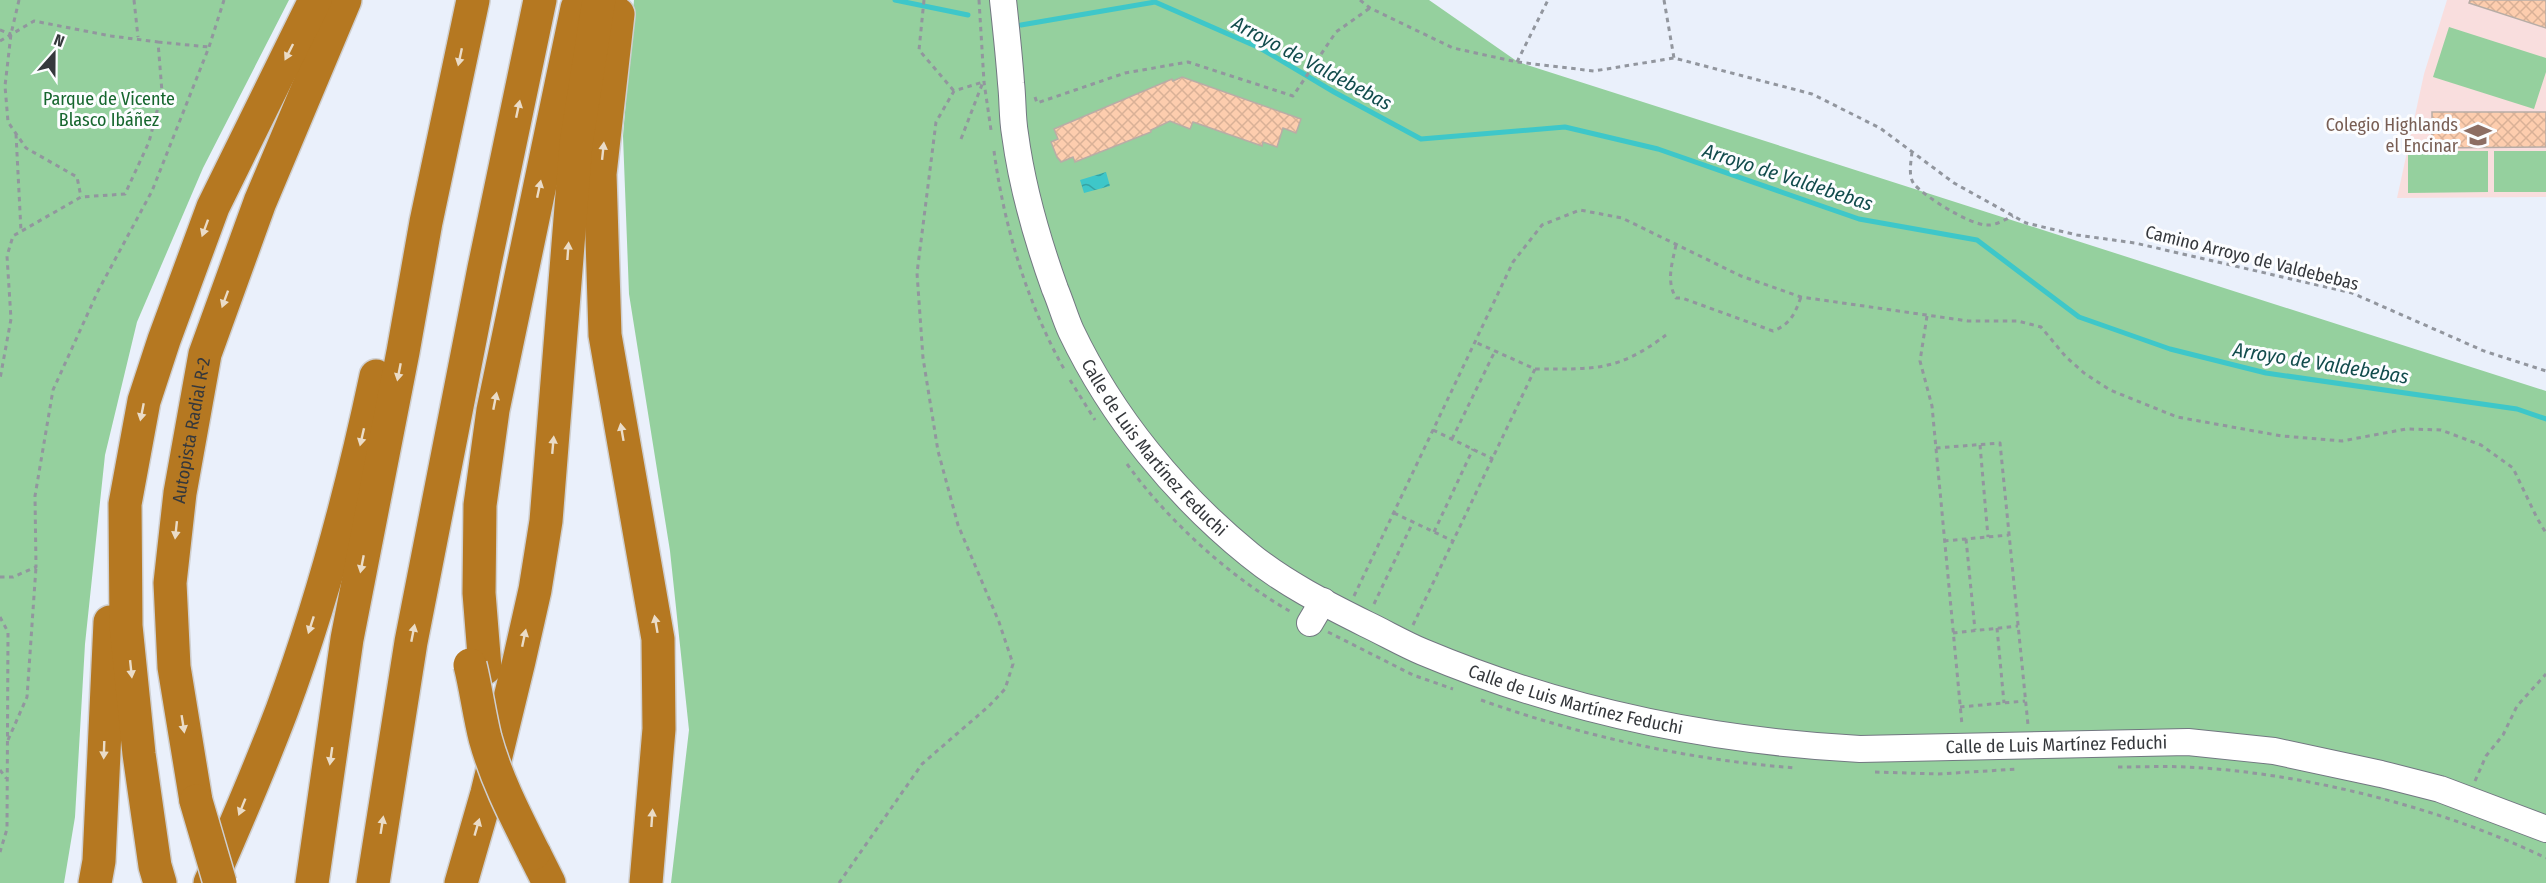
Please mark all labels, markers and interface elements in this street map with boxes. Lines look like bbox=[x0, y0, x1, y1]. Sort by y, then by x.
water label: Arroyo de Valdebebas bbox=[1227, 10, 1396, 115]
north arrow bbox=[24, 24, 84, 84]
text: N bbox=[51, 30, 67, 51]
one-way arrow bbox=[284, 44, 294, 61]
one-way arrow bbox=[455, 48, 465, 66]
park label: Parque de Vicente Blasco Ibáñez bbox=[43, 88, 175, 131]
one-way arrow bbox=[513, 99, 523, 118]
place label: Colegio Highlands el Encinar bbox=[2326, 114, 2459, 157]
school or university icon: Colegio Highlands el Encinar bbox=[2463, 120, 2493, 150]
water label: Arroyo de Valdebebas bbox=[1699, 138, 1877, 216]
one-way arrow bbox=[598, 141, 608, 160]
one-way arrow bbox=[534, 180, 544, 199]
one-way arrow bbox=[200, 219, 210, 237]
street label: Camino Arroyo de Valdebebas bbox=[2143, 221, 2361, 295]
one-way arrow bbox=[564, 241, 573, 260]
one-way arrow bbox=[220, 290, 230, 308]
water label: Arroyo de Valdebebas bbox=[2231, 337, 2411, 389]
street label: Calle de Luis Martínez Feduchi bbox=[1077, 355, 1231, 541]
street label: Autopista Radial R-2 bbox=[168, 356, 215, 505]
one-way arrow bbox=[394, 363, 403, 382]
one-way arrow bbox=[491, 391, 500, 410]
one-way arrow bbox=[137, 403, 146, 422]
one-way arrow bbox=[617, 422, 626, 441]
one-way arrow bbox=[357, 428, 367, 446]
one-way arrow bbox=[548, 435, 557, 454]
one-way arrow bbox=[171, 521, 181, 540]
one-way arrow bbox=[357, 554, 366, 573]
one-way arrow bbox=[651, 614, 660, 633]
one-way arrow bbox=[306, 616, 315, 634]
one-way arrow bbox=[409, 623, 418, 642]
one-way arrow bbox=[520, 628, 530, 647]
one-way arrow bbox=[126, 659, 136, 678]
street label: Calle de Luis Martínez Feduchi bbox=[1465, 660, 1685, 739]
one-way arrow bbox=[179, 715, 188, 734]
street label: Calle de Luis Martínez Feduchi bbox=[1945, 731, 2168, 758]
one-way arrow bbox=[99, 741, 108, 760]
one-way arrow bbox=[326, 747, 335, 766]
one-way arrow bbox=[237, 799, 247, 817]
one-way arrow bbox=[647, 809, 657, 828]
one-way arrow bbox=[378, 816, 387, 835]
one-way arrow bbox=[473, 818, 482, 836]

